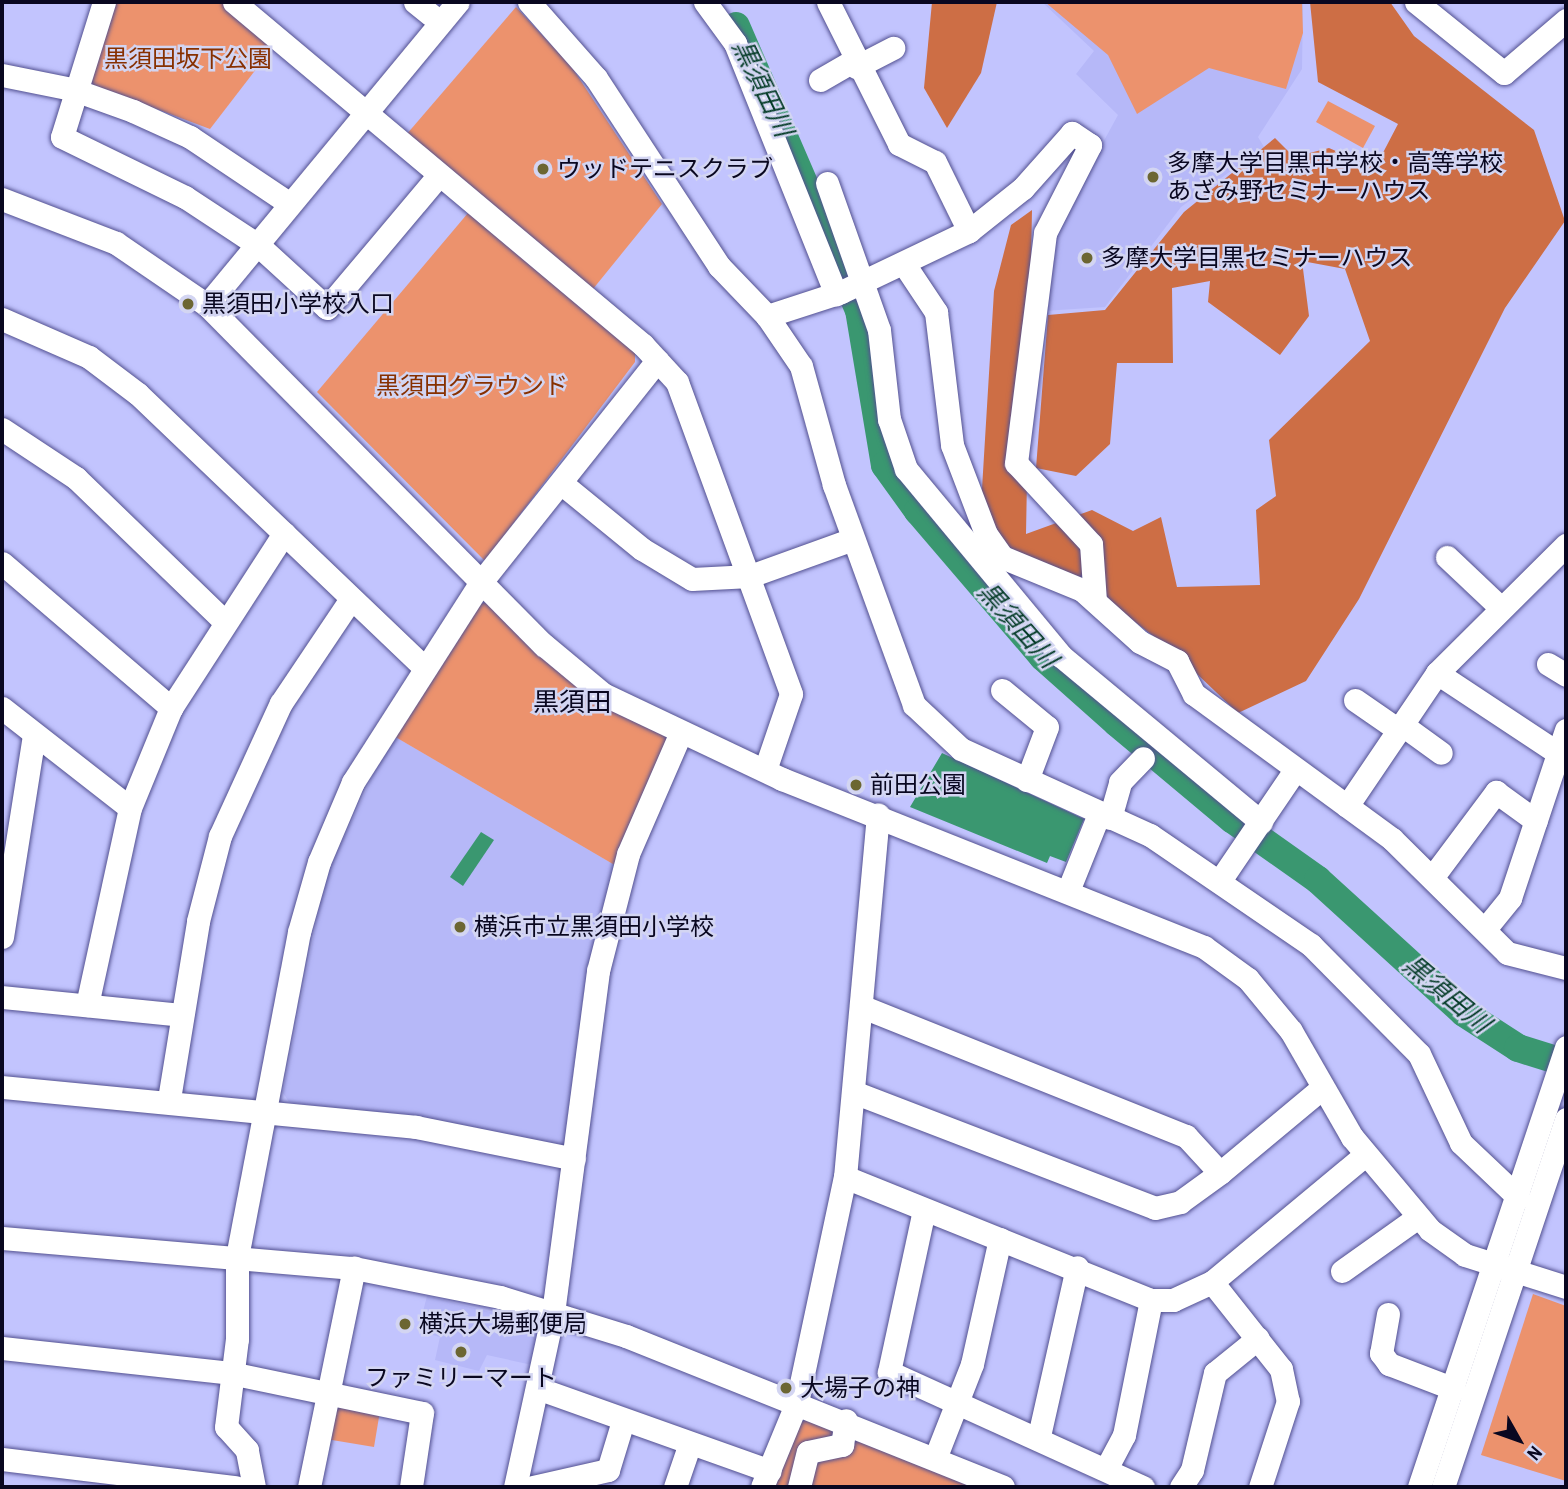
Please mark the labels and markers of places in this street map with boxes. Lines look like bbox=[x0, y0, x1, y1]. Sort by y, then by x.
place label: 多摩大学目黒中学校・高等学校 あざみ野セミナーハウス bbox=[1167, 149, 1503, 205]
place label: ウッドテニスクラブ bbox=[557, 155, 773, 183]
marker: ウッドテニスクラブ bbox=[535, 161, 551, 177]
marker: 多摩大学目黒中学校・高等学校 あざみ野セミナーハウス bbox=[1145, 169, 1161, 185]
place label: 多摩大学目黒セミナーハウス bbox=[1101, 244, 1413, 272]
marker: 多摩大学目黒セミナーハウス bbox=[1079, 250, 1095, 266]
place label: 黒須田小学校入口 bbox=[202, 290, 394, 318]
marker: 黒須田小学校入口 bbox=[180, 296, 196, 312]
place label: 前田公園 bbox=[870, 771, 966, 799]
marker: 前田公園 bbox=[848, 777, 864, 793]
place label: 横浜市立黒須田小学校 bbox=[474, 913, 714, 941]
marker: 横浜市立黒須田小学校 bbox=[452, 919, 468, 935]
place label: 横浜大場郵便局 bbox=[419, 1310, 587, 1338]
marker: 横浜大場郵便局 bbox=[397, 1316, 413, 1332]
marker: ファミリーマート bbox=[453, 1344, 469, 1360]
place label: ファミリーマート bbox=[365, 1364, 557, 1392]
place label: 大場子の神 bbox=[800, 1374, 920, 1402]
marker: 大場子の神 bbox=[778, 1380, 794, 1396]

